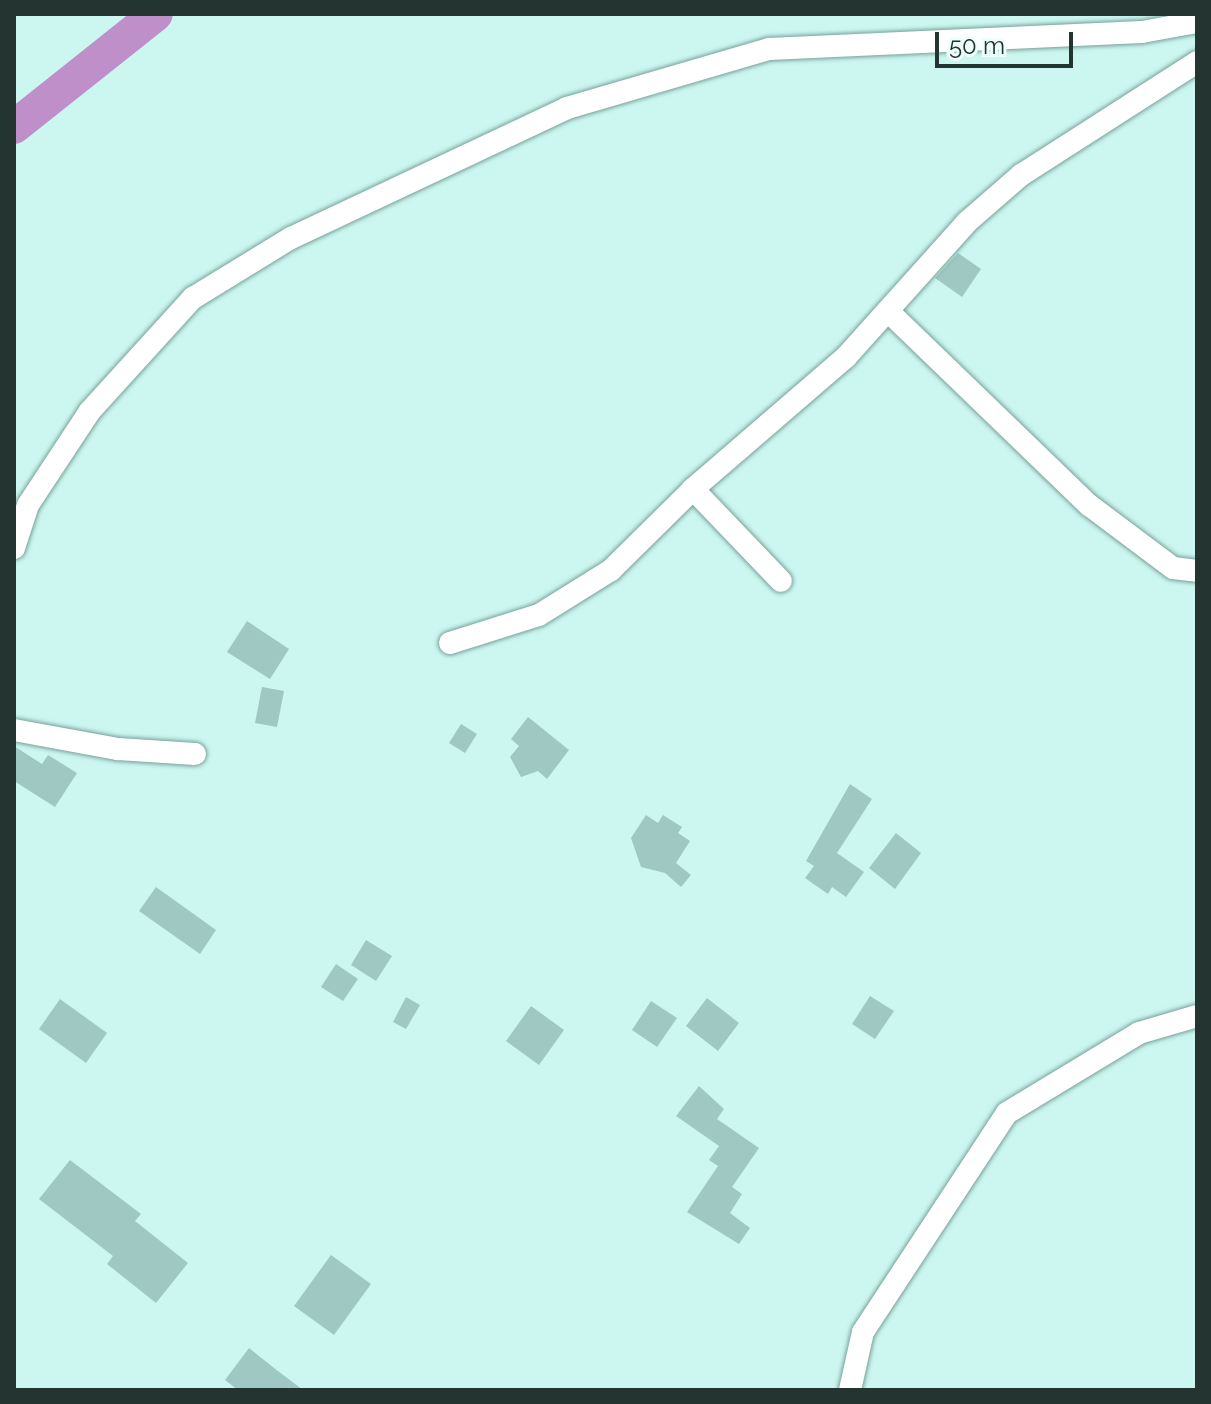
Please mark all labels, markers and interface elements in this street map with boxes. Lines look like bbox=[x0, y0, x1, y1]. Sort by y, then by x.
scale bar bbox=[939, 16, 1077, 66]
text: 50 m bbox=[949, 31, 1005, 60]

